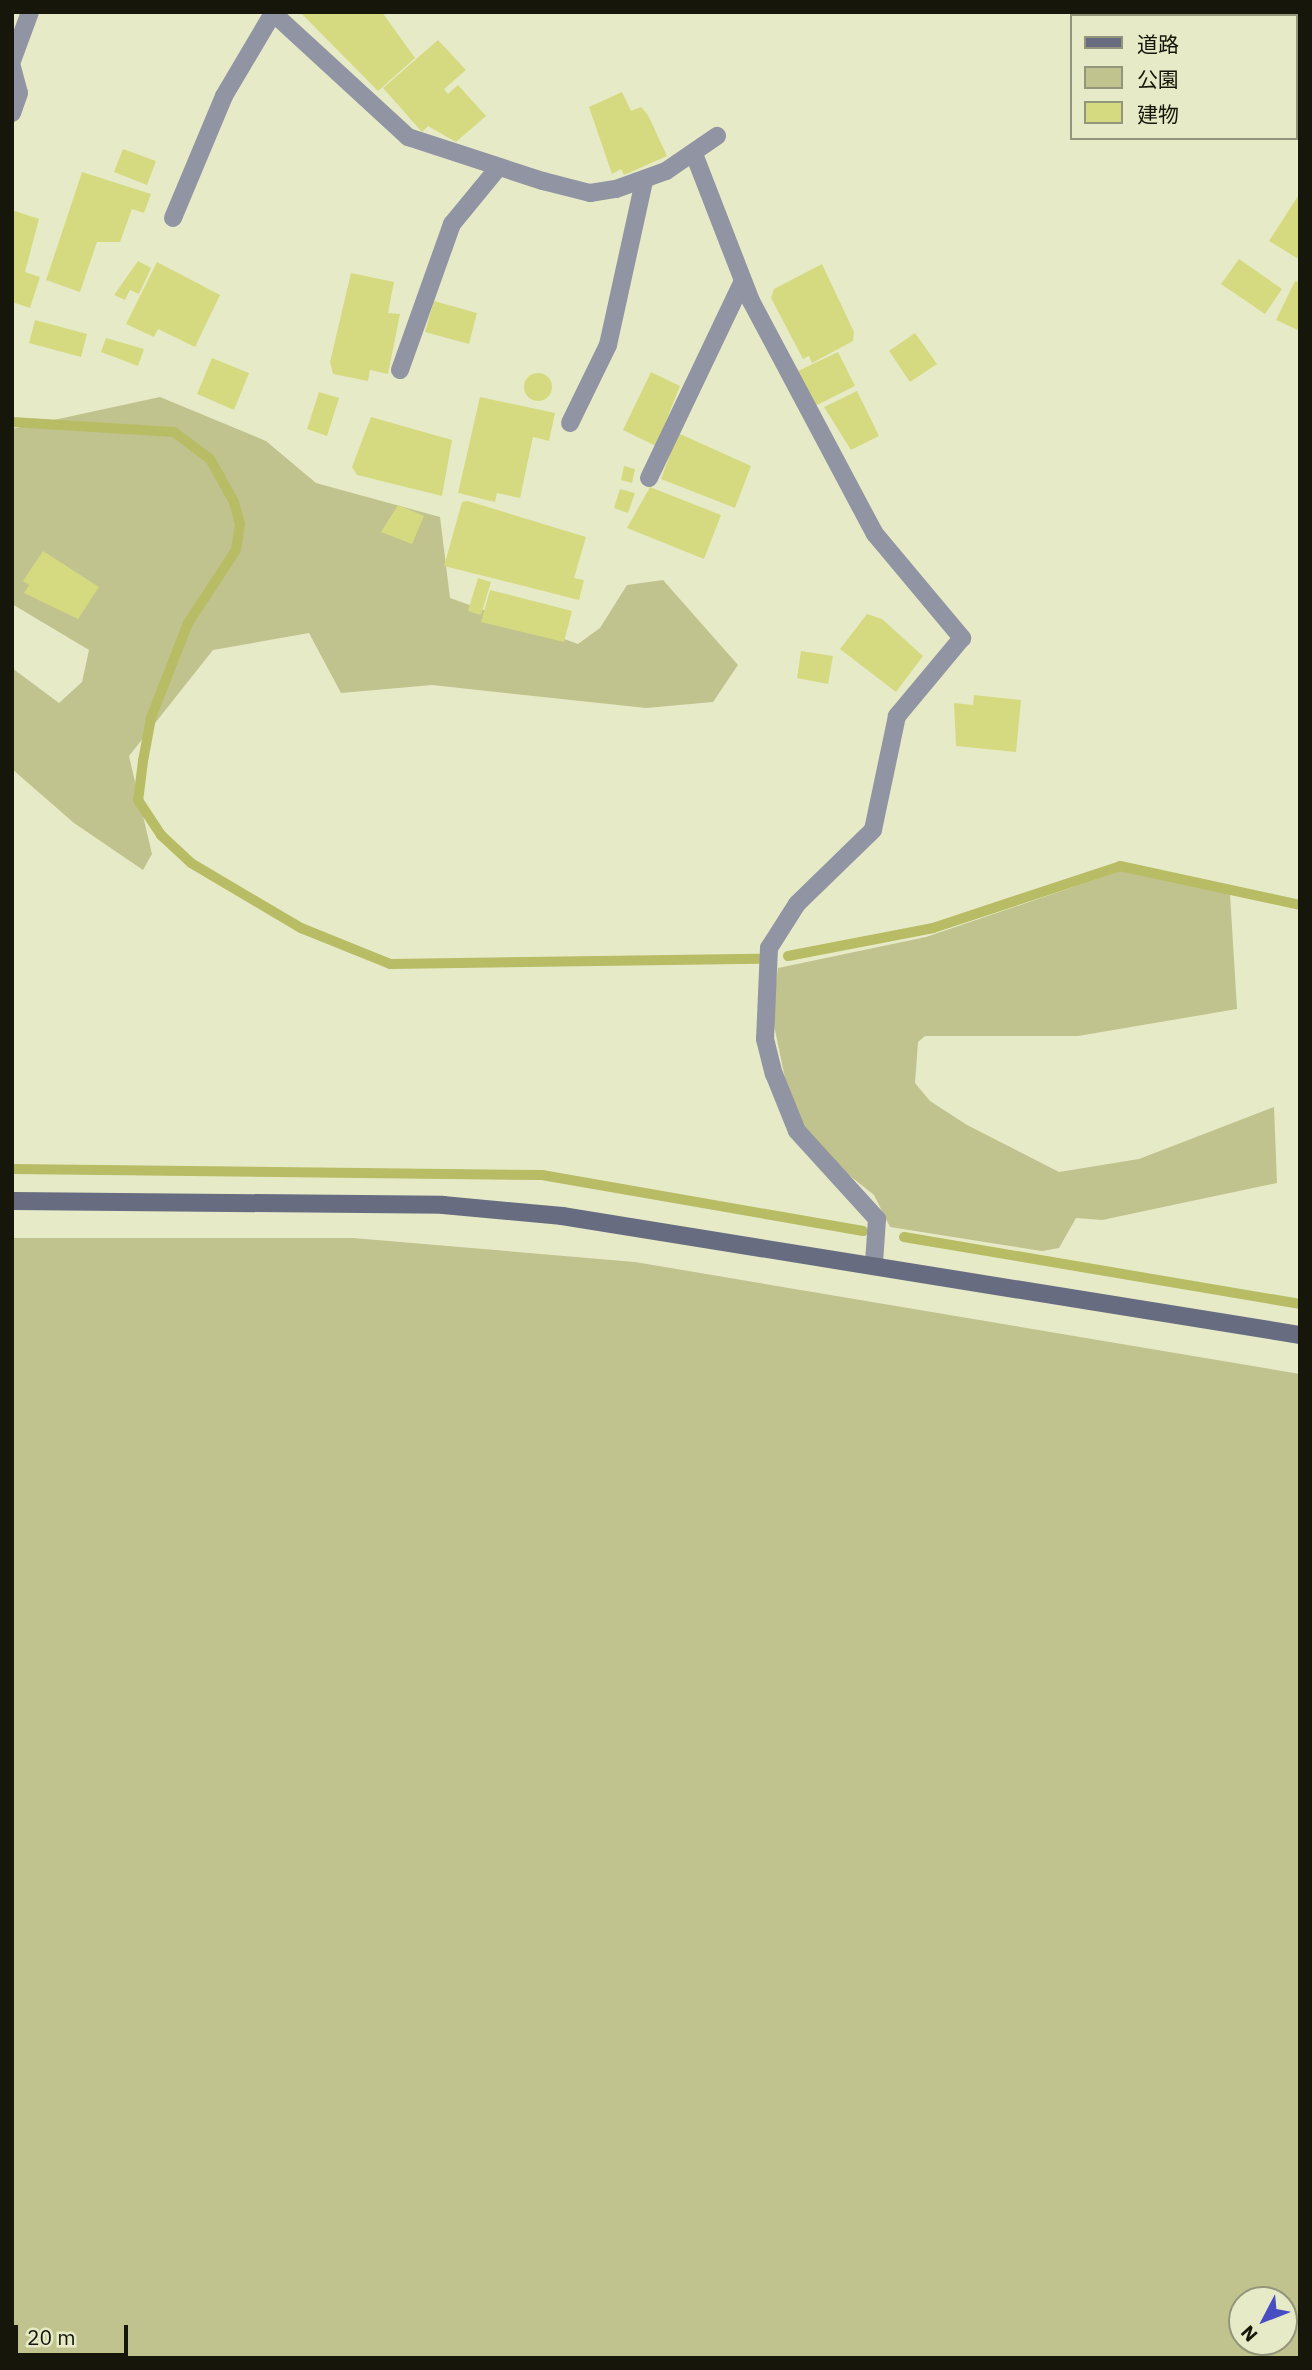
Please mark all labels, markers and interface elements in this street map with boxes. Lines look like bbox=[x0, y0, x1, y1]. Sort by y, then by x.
legend bbox=[1070, 14, 1298, 140]
text: 道路 bbox=[1137, 30, 1179, 58]
text: 公園 bbox=[1137, 65, 1179, 93]
text: 建物 bbox=[1137, 100, 1179, 128]
north arrow bbox=[1228, 2286, 1298, 2356]
scale bar bbox=[18, 2310, 131, 2354]
text: N bbox=[1235, 2321, 1262, 2347]
text: 20 m bbox=[27, 2323, 76, 2351]

